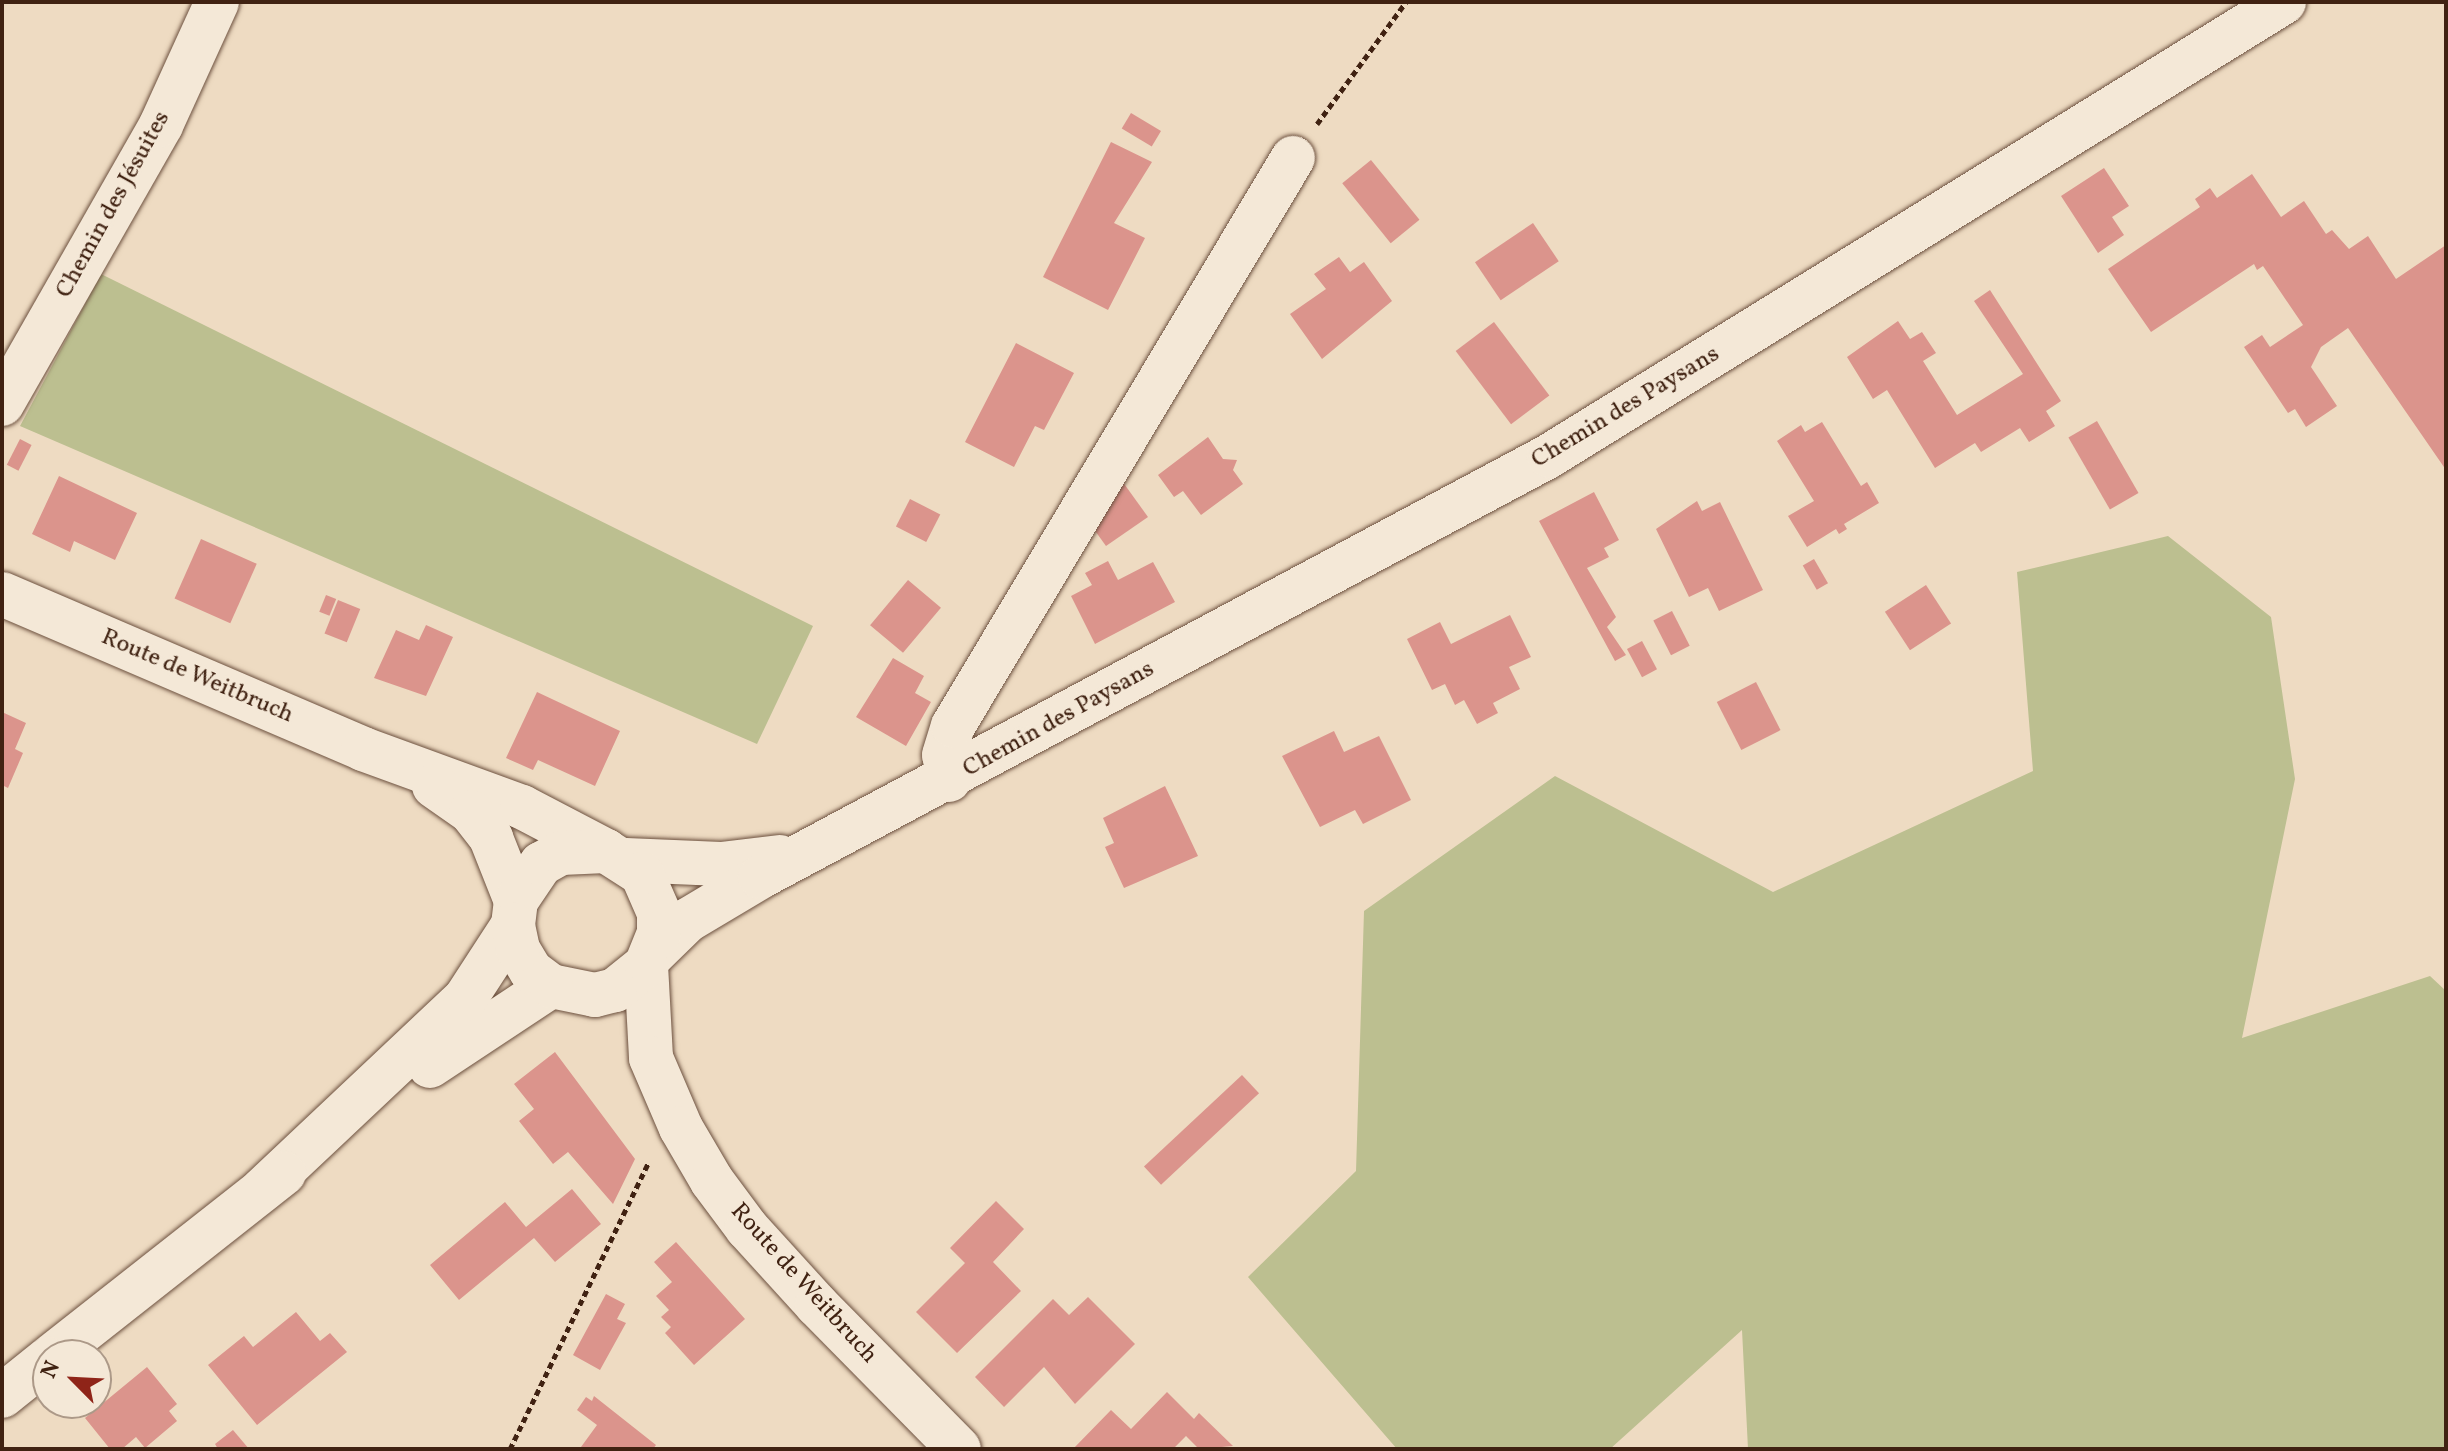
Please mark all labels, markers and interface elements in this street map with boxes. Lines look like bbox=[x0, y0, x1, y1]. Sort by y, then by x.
street label: Chemin des Jésuites bbox=[51, 107, 177, 303]
street label: Chemin des Paysans bbox=[1527, 341, 1725, 475]
street label: Route de Weitbruch bbox=[96, 623, 298, 731]
street label: Chemin des Paysans bbox=[958, 656, 1160, 784]
street label: Route de Weitbruch bbox=[723, 1198, 883, 1370]
north arrow bbox=[32, 1339, 112, 1419]
text: N bbox=[34, 1356, 69, 1383]

